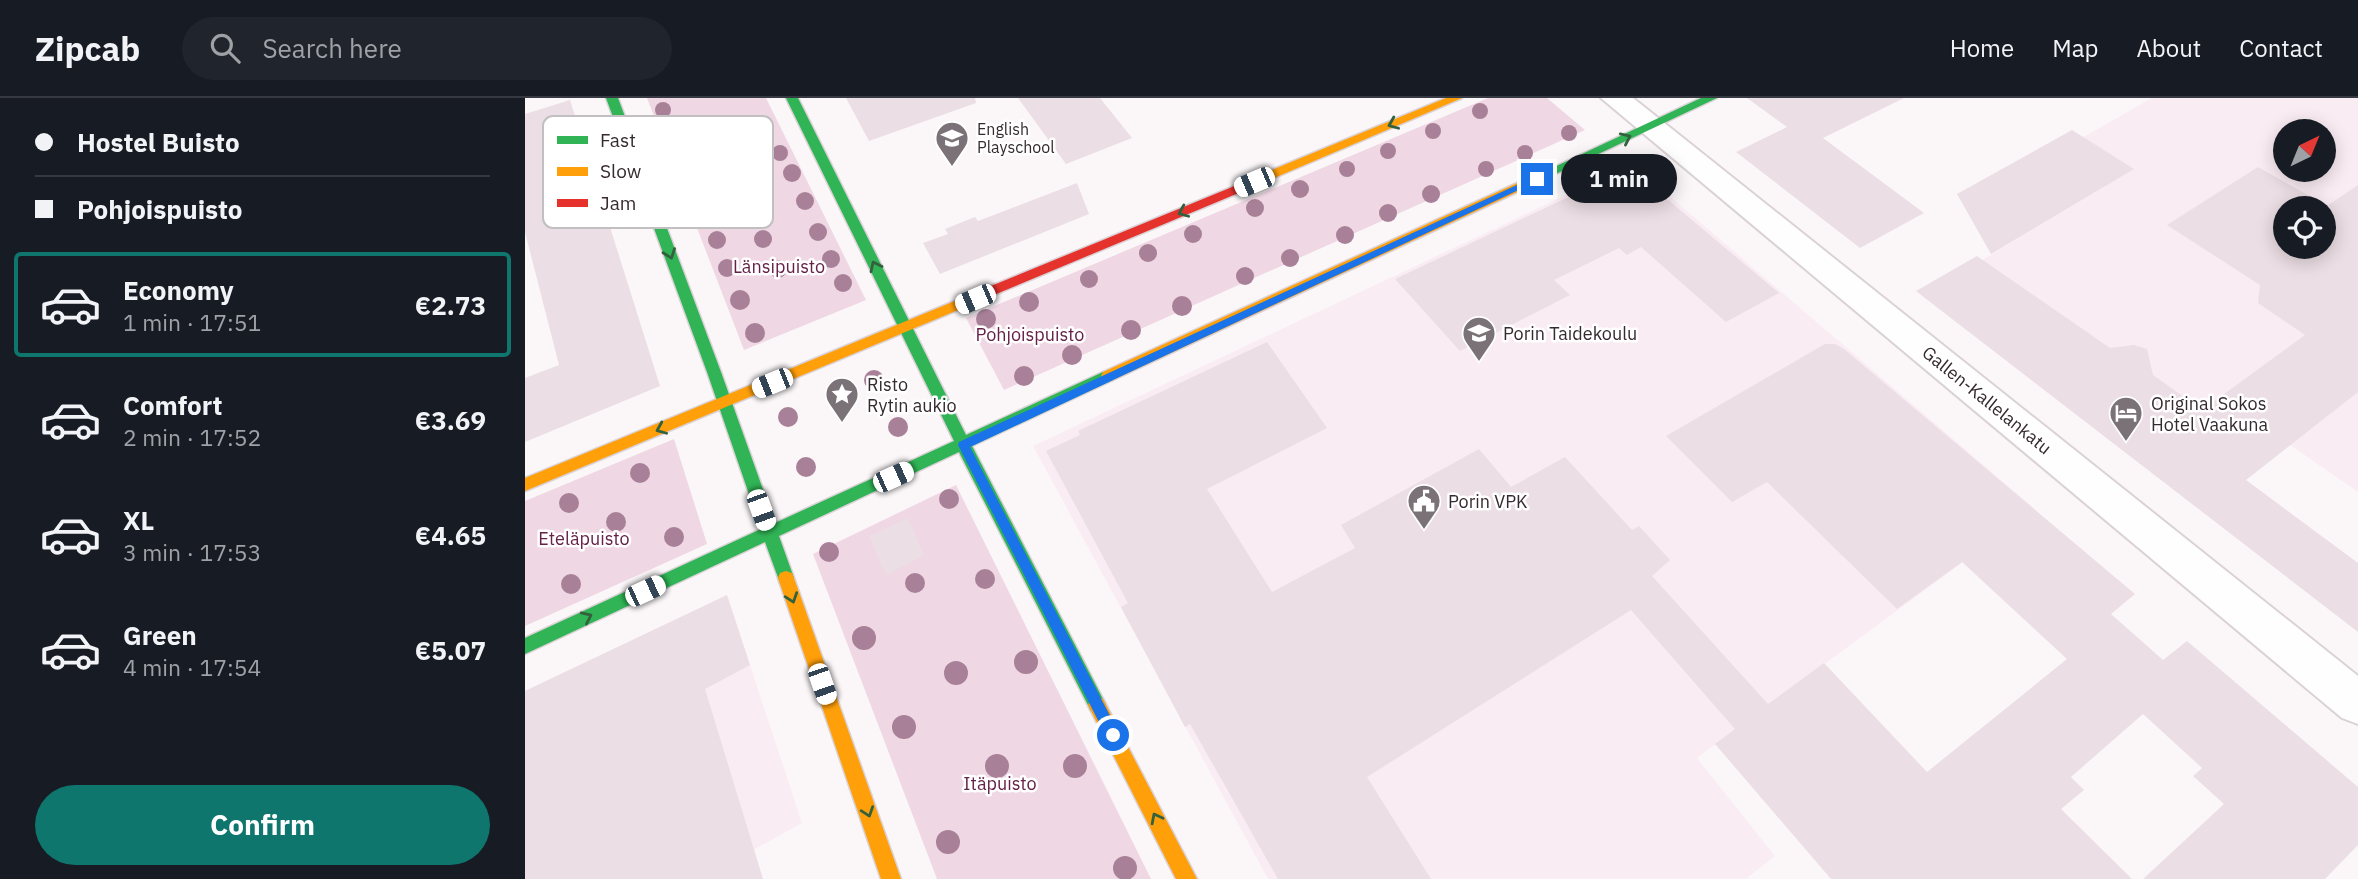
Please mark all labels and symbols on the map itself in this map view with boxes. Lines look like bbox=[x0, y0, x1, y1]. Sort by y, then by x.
legend bbox=[543, 116, 773, 228]
one-way arrow bbox=[1388, 116, 1400, 130]
school or university icon: English Playschool bbox=[933, 119, 971, 168]
place label: English Playschool bbox=[977, 119, 1055, 157]
north arrow bbox=[2273, 119, 2336, 182]
text: Fast bbox=[600, 128, 636, 152]
one-way arrow bbox=[1618, 132, 1631, 146]
callout: 1 min bbox=[1561, 154, 1677, 204]
text: Slow bbox=[600, 159, 641, 183]
route end bbox=[1521, 163, 1553, 195]
car bbox=[1231, 164, 1278, 200]
text: Jam bbox=[600, 191, 636, 215]
one-way arrow bbox=[1178, 203, 1190, 217]
one-way arrow bbox=[662, 247, 676, 259]
park label: Länsipuisto bbox=[733, 255, 825, 278]
one-way arrow bbox=[870, 261, 884, 273]
car bbox=[952, 281, 999, 317]
school or university icon: Porin Taidekoulu bbox=[1460, 314, 1498, 363]
place label: Porin Taidekoulu bbox=[1503, 322, 1637, 345]
park label: Pohjoispuisto bbox=[976, 323, 1084, 346]
street label: Gallen-Kallelankatu bbox=[1918, 341, 2056, 459]
car bbox=[749, 365, 796, 401]
place label: Risto Rytin aukio bbox=[867, 373, 957, 417]
place icon: Risto Rytin aukio bbox=[823, 375, 861, 424]
place label: Original Sokos Hotel Vaakuna bbox=[2151, 392, 2268, 436]
hotel icon: Original Sokos Hotel Vaakuna bbox=[2107, 394, 2145, 443]
one-way arrow bbox=[656, 420, 668, 434]
car bbox=[870, 459, 917, 495]
public building icon: Porin VPK bbox=[1405, 482, 1443, 531]
car bbox=[744, 487, 779, 533]
place label: Porin VPK bbox=[1448, 490, 1528, 513]
park label: Eteläpuisto bbox=[538, 527, 630, 550]
car bbox=[622, 573, 669, 609]
one-way arrow bbox=[784, 591, 798, 603]
one-way arrow bbox=[580, 611, 592, 625]
car bbox=[806, 661, 839, 707]
route start bbox=[1097, 719, 1129, 751]
park label: Itäpuisto bbox=[963, 772, 1037, 795]
one-way arrow bbox=[859, 806, 873, 818]
one-way arrow bbox=[1150, 813, 1164, 825]

